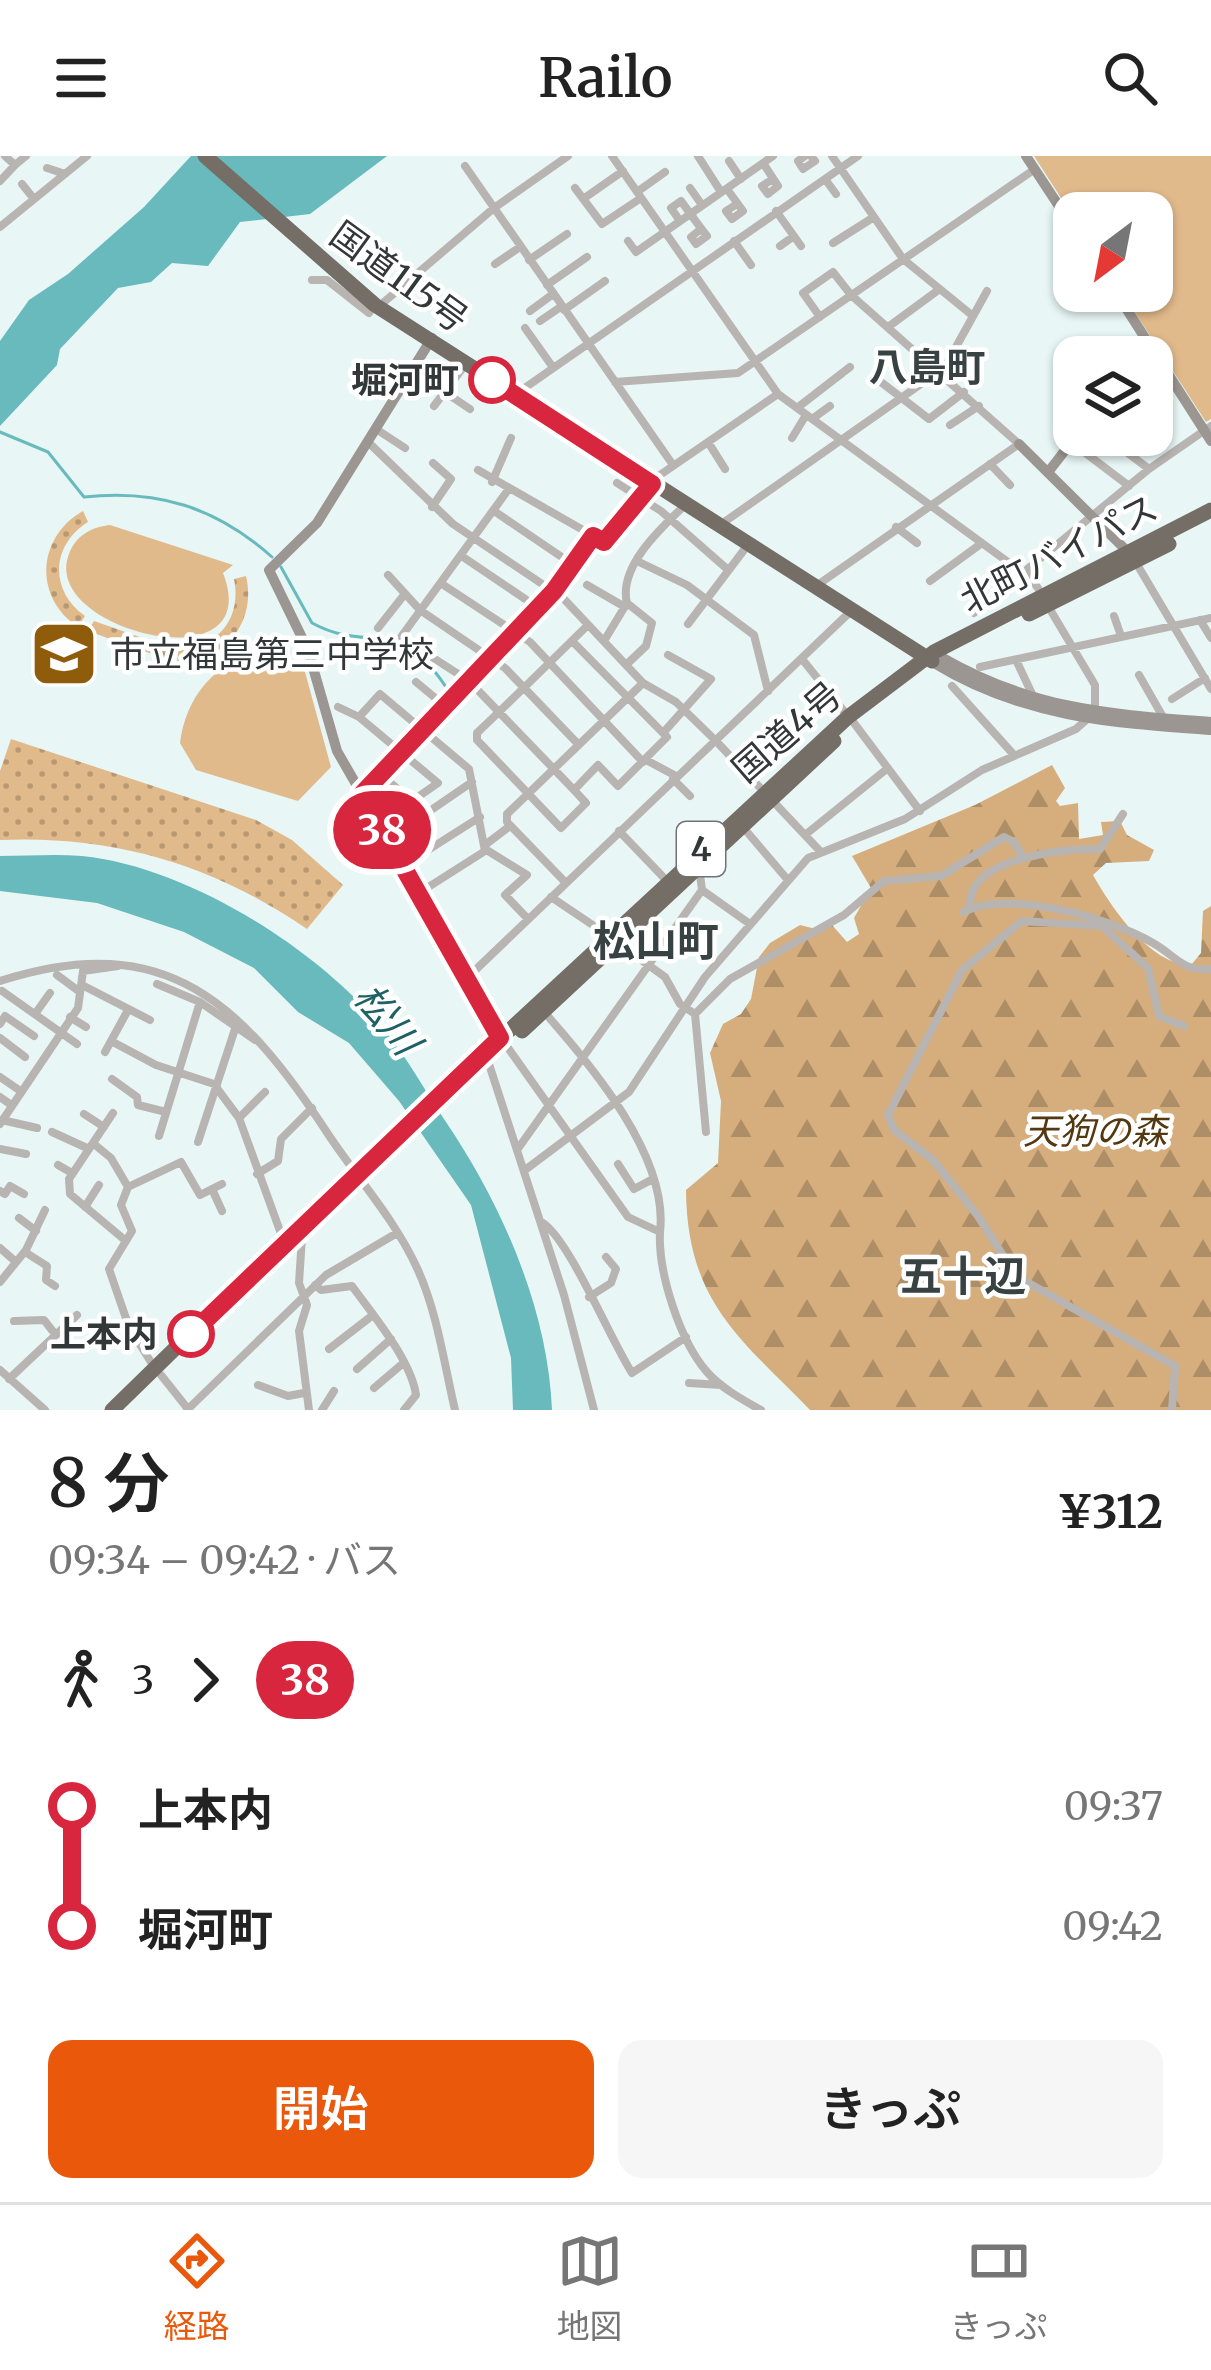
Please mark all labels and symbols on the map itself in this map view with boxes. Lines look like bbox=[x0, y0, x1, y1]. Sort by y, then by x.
north arrow bbox=[1053, 192, 1173, 312]
street label: 国道115号 bbox=[321, 212, 477, 342]
district label: 八島町 bbox=[868, 343, 986, 392]
place label: 堀河町 bbox=[351, 358, 459, 403]
marker: 堀河町 bbox=[470, 358, 514, 402]
street label: 北町バイパス bbox=[953, 485, 1165, 623]
school or university icon: 市立福島第三中学校 bbox=[29, 619, 99, 689]
place label: 市立福島第三中学校 bbox=[110, 632, 434, 677]
street label: 国道4号 bbox=[723, 672, 851, 792]
line badge: 38 bbox=[328, 791, 436, 869]
road number: 4 bbox=[677, 822, 725, 876]
district label: 松山町 bbox=[593, 915, 719, 967]
water label: 松川 bbox=[343, 973, 433, 1068]
park label: 天狗の森 bbox=[1023, 1109, 1170, 1154]
district label: 五十辺 bbox=[900, 1250, 1026, 1302]
place label: 上本内 bbox=[50, 1312, 158, 1357]
marker: 上本内 bbox=[169, 1312, 213, 1356]

